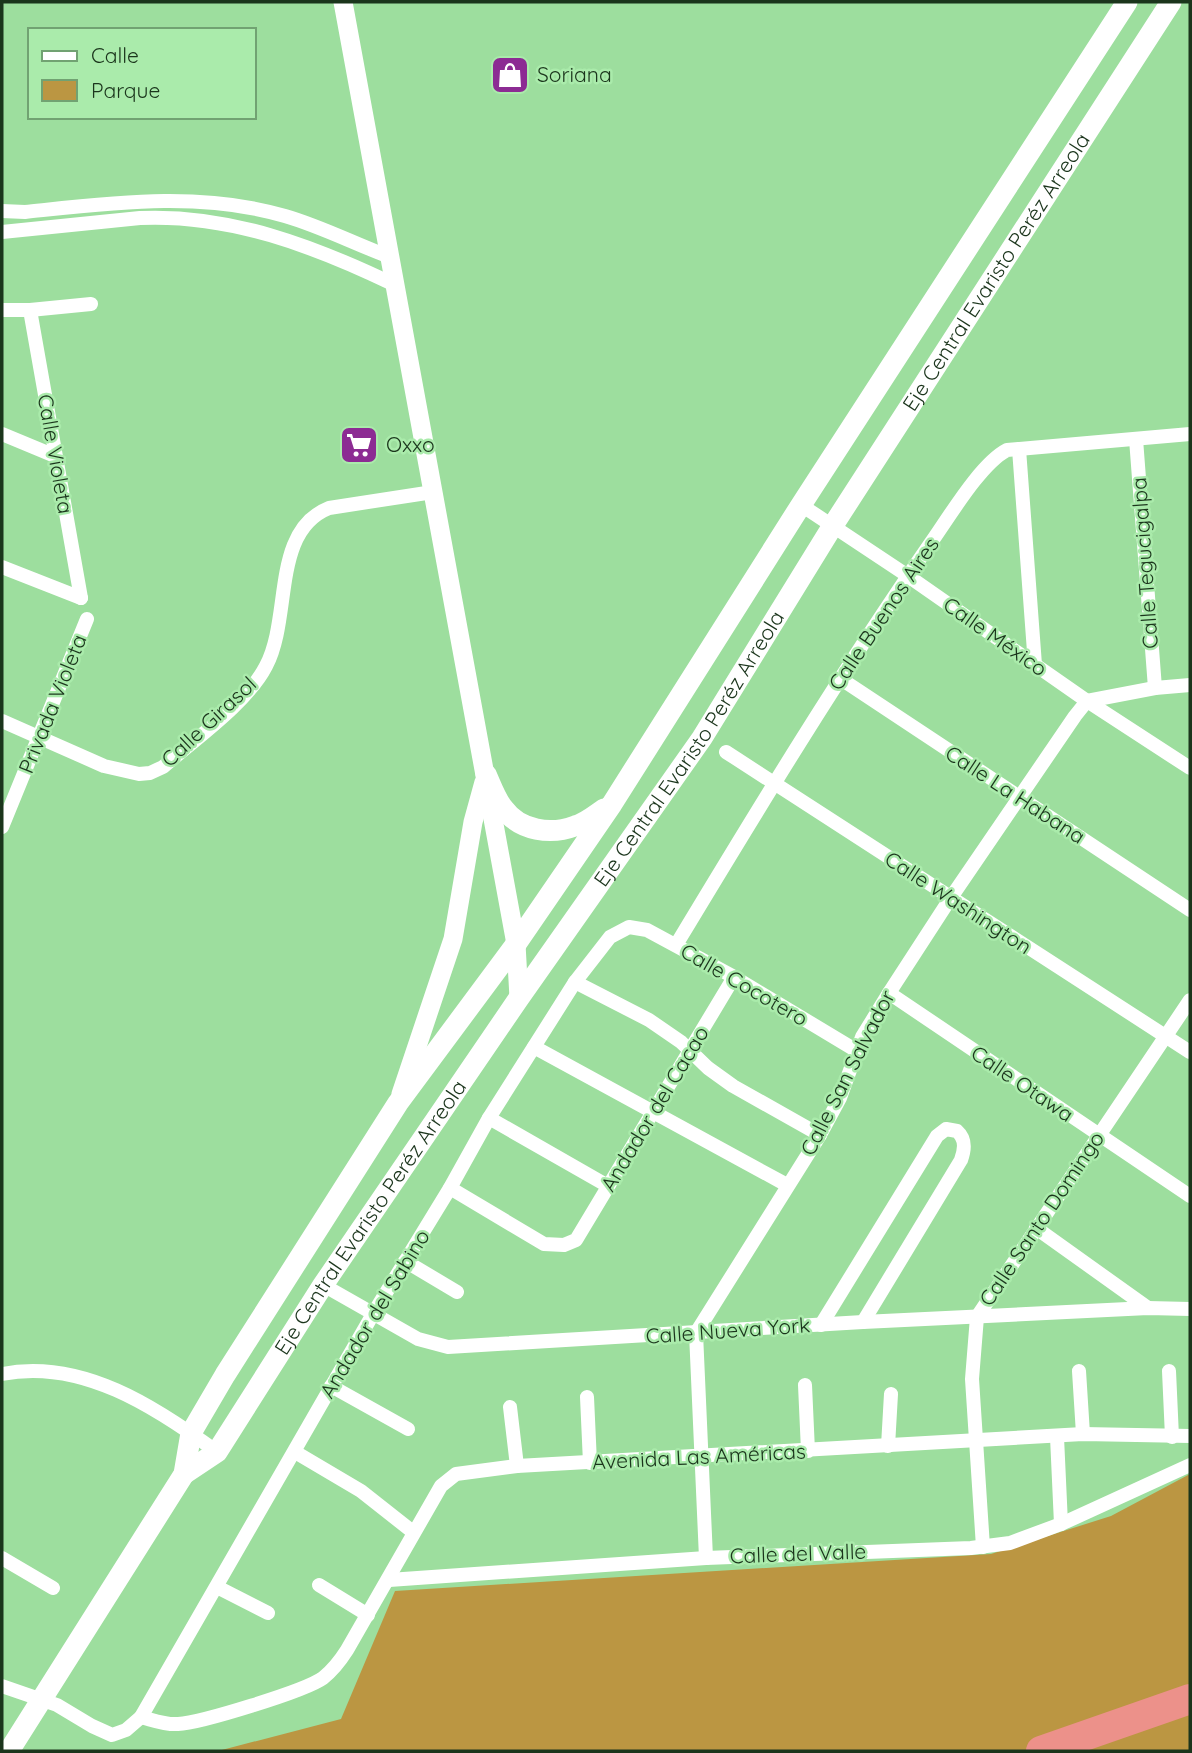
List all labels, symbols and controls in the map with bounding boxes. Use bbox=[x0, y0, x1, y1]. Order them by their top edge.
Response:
legend bbox=[28, 28, 256, 119]
text: Calle bbox=[91, 42, 139, 68]
shop icon: Soriana bbox=[489, 54, 531, 96]
place label: Soriana bbox=[537, 61, 612, 87]
text: Parque bbox=[91, 77, 160, 103]
street label: Eje Central Evaristo Peréz Arreola bbox=[896, 128, 1095, 416]
street label: Calle Violeta bbox=[33, 392, 79, 516]
supermarket icon: Oxxo bbox=[338, 424, 380, 466]
place label: Oxxo bbox=[386, 431, 435, 457]
street label: Calle Tegucigalpa bbox=[1125, 477, 1163, 650]
street label: Calle Buenos Aires bbox=[822, 532, 944, 695]
street label: Calle México bbox=[939, 591, 1052, 681]
street label: Eje Central Evaristo Peréz Arreola bbox=[588, 606, 789, 891]
street label: Privada Violeta bbox=[12, 630, 92, 777]
street label: Calle Girasol bbox=[155, 671, 261, 772]
street label: Calle La Habana bbox=[941, 739, 1090, 849]
street label: Calle Washington bbox=[880, 845, 1037, 959]
street label: Calle Cocotero bbox=[676, 937, 813, 1031]
street label: Calle San Salvador bbox=[794, 986, 900, 1160]
street label: Andador del Cacao bbox=[595, 1021, 714, 1196]
street label: Calle Otawa bbox=[966, 1039, 1079, 1127]
street label: Eje Central Evaristo Peréz Arreola bbox=[268, 1075, 471, 1359]
street label: Calle Santo Domingo bbox=[973, 1126, 1109, 1311]
street label: Andador del Sabino bbox=[314, 1224, 435, 1403]
street label: Calle Nueva York bbox=[645, 1311, 811, 1349]
street label: Avenida Las Américas bbox=[592, 1437, 806, 1475]
street label: Calle del Valle bbox=[729, 1538, 867, 1568]

